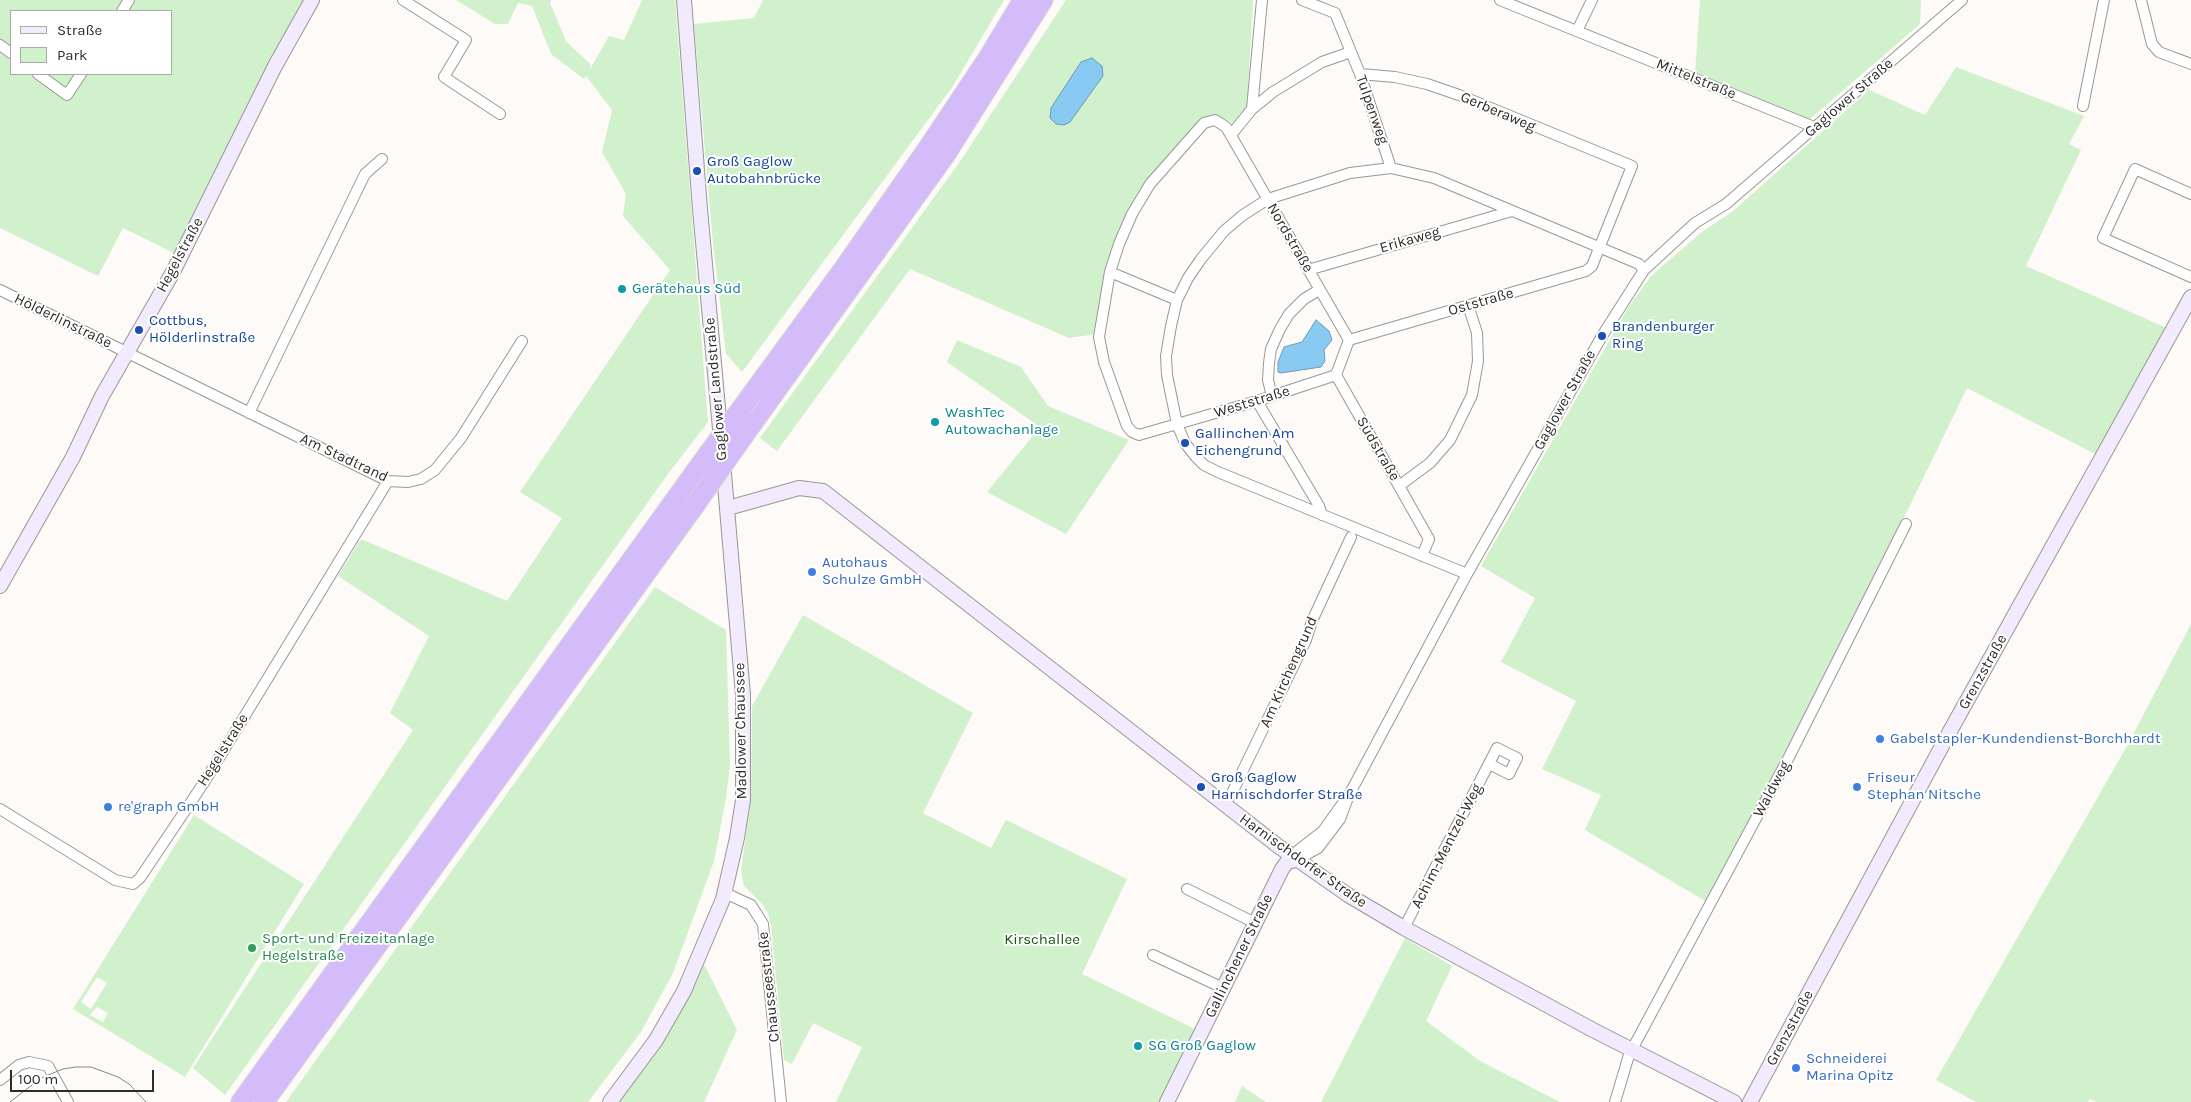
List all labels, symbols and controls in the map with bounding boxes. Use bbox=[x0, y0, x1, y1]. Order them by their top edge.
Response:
legend bbox=[10, 10, 172, 75]
text: Straße bbox=[57, 21, 102, 39]
text: Park bbox=[57, 46, 87, 64]
street label: Mittelstraße bbox=[1653, 55, 1739, 103]
street label: Gaglower Straße bbox=[1801, 55, 1897, 141]
street label: Tulpenweg bbox=[1352, 73, 1392, 147]
street label: Gerberaweg bbox=[1458, 88, 1538, 136]
place label: Groß Gaglow Autobahnbrücke bbox=[707, 153, 821, 188]
marker: Groß Gaglow Autobahnbrücke bbox=[691, 165, 703, 177]
street label: Nordstraße bbox=[1263, 200, 1317, 276]
street label: Hegelstraße bbox=[153, 214, 207, 296]
street label: Erikaweg bbox=[1378, 223, 1442, 257]
place label: Gerätehaus Süd bbox=[632, 280, 741, 298]
marker: Gerätehaus Süd bbox=[616, 283, 628, 295]
street label: Oststraße bbox=[1446, 284, 1516, 320]
street label: Hölderlinstraße bbox=[11, 290, 115, 352]
place label: Cottbus, Hölderlinstraße bbox=[149, 312, 255, 347]
street label: Gaglower Landstraße bbox=[701, 317, 731, 461]
place label: Brandenburger Ring bbox=[1612, 318, 1714, 353]
marker: Cottbus, Hölderlinstraße bbox=[133, 324, 145, 336]
marker: Brandenburger Ring bbox=[1596, 330, 1608, 342]
street label: Gaglower Straße bbox=[1530, 347, 1600, 453]
street label: Weststraße bbox=[1212, 382, 1292, 422]
place label: WashTec Autowachanlage bbox=[945, 404, 1058, 439]
street label: Südstraße bbox=[1352, 414, 1404, 484]
marker: WashTec Autowachanlage bbox=[929, 416, 941, 428]
place label: Gallinchen Am Eichengrund bbox=[1195, 425, 1295, 460]
street label: Am Stadtrand bbox=[297, 430, 391, 486]
marker: Gallinchen Am Eichengrund bbox=[1179, 437, 1191, 449]
place label: Autohaus Schulze GmbH bbox=[822, 554, 922, 589]
marker: Autohaus Schulze GmbH bbox=[806, 566, 818, 578]
street label: Am Kirchengrund bbox=[1256, 614, 1322, 730]
street label: Grenzstraße bbox=[1955, 631, 2011, 713]
street label: Madlower Chaussee bbox=[731, 663, 751, 799]
street label: Hegelstraße bbox=[194, 710, 252, 790]
place label: Gabelstapler-Kundendienst-Borchhardt bbox=[1890, 730, 2161, 748]
marker: Gabelstapler-Kundendienst-Borchhardt bbox=[1874, 733, 1886, 745]
street label: Waldweg bbox=[1750, 758, 1794, 820]
place label: Groß Gaglow Harnischdorfer Straße bbox=[1211, 769, 1363, 804]
place label: Friseur Stephan Nitsche bbox=[1867, 769, 1981, 804]
marker: Groß Gaglow Harnischdorfer Straße bbox=[1195, 781, 1207, 793]
street label: Achim-Mentzel-Weg bbox=[1408, 781, 1486, 911]
marker: Friseur Stephan Nitsche bbox=[1851, 781, 1863, 793]
place label: re'graph GmbH bbox=[118, 798, 219, 816]
marker: re'graph GmbH bbox=[102, 801, 114, 813]
street label: Harnischdorfer Straße bbox=[1236, 810, 1370, 912]
street label: Gallinchener Straße bbox=[1201, 891, 1277, 1021]
place label: Sport- und Freizeitanlage Hegelstraße bbox=[262, 930, 435, 965]
street label: Chausseestraße bbox=[754, 931, 784, 1043]
park label: Kirschallee bbox=[1004, 931, 1080, 949]
marker: Sport- und Freizeitanlage Hegelstraße bbox=[246, 942, 258, 954]
street label: Grenzstraße bbox=[1763, 987, 1817, 1069]
place label: SG Groß Gaglow bbox=[1148, 1037, 1256, 1055]
marker: SG Groß Gaglow bbox=[1132, 1040, 1144, 1052]
place label: Schneiderei Marina Opitz bbox=[1806, 1050, 1893, 1085]
scale bar bbox=[12, 1060, 156, 1092]
marker: Schneiderei Marina Opitz bbox=[1790, 1062, 1802, 1074]
text: 100 m bbox=[18, 1070, 58, 1088]

